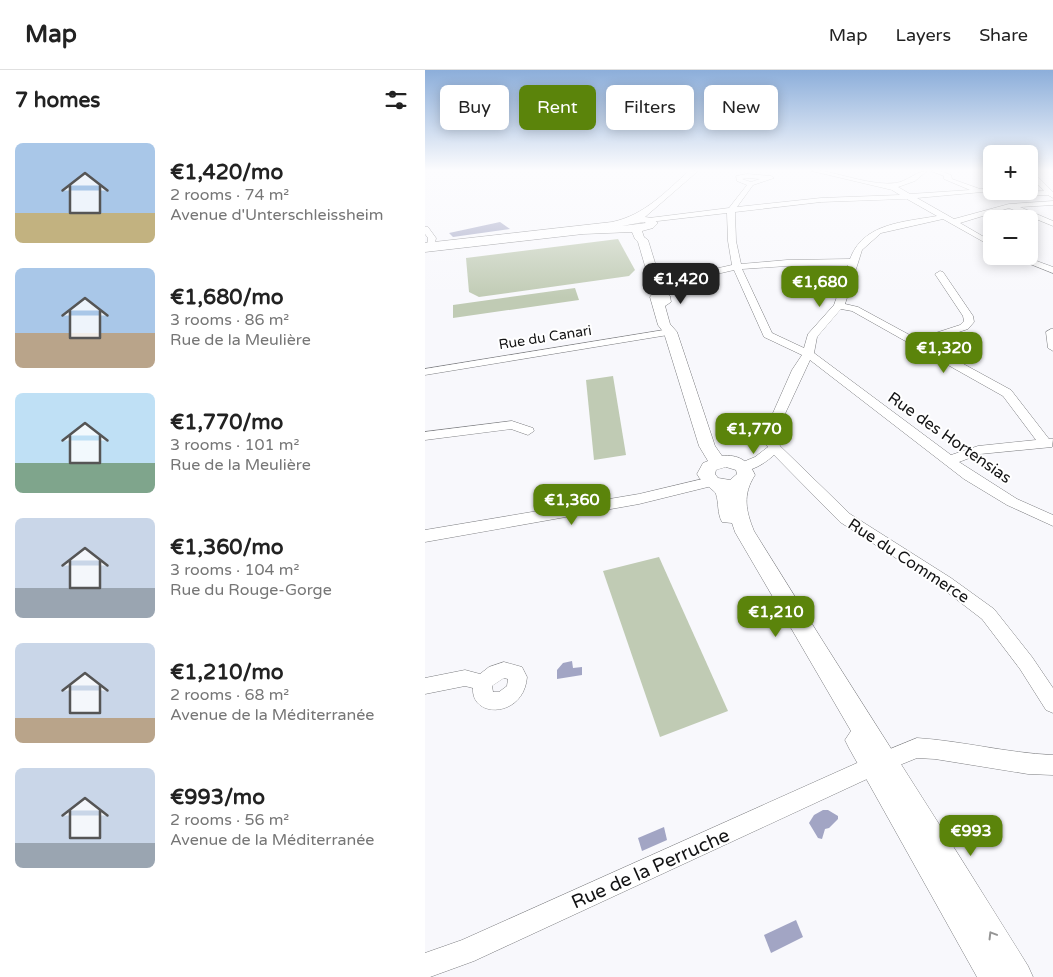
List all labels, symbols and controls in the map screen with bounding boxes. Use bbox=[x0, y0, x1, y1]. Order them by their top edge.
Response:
text: Map bbox=[25, 20, 77, 49]
text: Map bbox=[829, 24, 868, 46]
text: Layers bbox=[896, 24, 951, 46]
text: Share bbox=[979, 24, 1028, 46]
chip: Buy bbox=[440, 85, 509, 130]
chip: Rent bbox=[519, 85, 596, 130]
chip: Filters bbox=[606, 85, 694, 130]
chip: New bbox=[704, 85, 778, 130]
icon: filters bbox=[382, 86, 410, 114]
text: 7 homes bbox=[15, 88, 100, 113]
map controls bbox=[983, 145, 1038, 265]
button: + bbox=[983, 145, 1038, 200]
text: €1,420/mo bbox=[170, 160, 283, 185]
icon: home bbox=[55, 163, 115, 223]
text: 2 rooms · 74 m² bbox=[170, 185, 289, 205]
text: Avenue d'Unterschleissheim bbox=[170, 205, 383, 225]
button: − bbox=[983, 210, 1038, 265]
pin: €1,420 bbox=[640, 262, 722, 305]
pin: €1,680 bbox=[779, 266, 861, 308]
text: €1,420 bbox=[654, 269, 708, 289]
text: €1,680 bbox=[792, 272, 848, 292]
text: €1,680/mo bbox=[170, 285, 284, 310]
icon: home bbox=[55, 288, 115, 348]
text: 3 rooms · 86 m² bbox=[170, 310, 289, 330]
street label: Rue du Canari bbox=[497, 322, 593, 353]
text: Rue de la Meulière bbox=[170, 330, 311, 350]
pin: €1,320 bbox=[903, 332, 985, 374]
text: €1,320 bbox=[916, 338, 972, 358]
street label: Rue des Hortensias bbox=[884, 388, 1015, 488]
text: €1,770/mo bbox=[170, 410, 283, 435]
pin: €1,770 bbox=[713, 412, 795, 455]
icon: home bbox=[55, 413, 115, 473]
text: €1,770 bbox=[726, 419, 782, 439]
text: 3 rooms · 101 m² bbox=[170, 435, 299, 455]
text: Rue de la Meulière bbox=[170, 455, 311, 475]
pin: €1,360 bbox=[531, 484, 613, 526]
text: €1,360 bbox=[544, 490, 600, 510]
street label: Rue du Commerce bbox=[844, 514, 973, 608]
text: €1,360/mo bbox=[170, 535, 284, 560]
icon: home bbox=[55, 538, 115, 598]
text: 3 rooms · 104 m² bbox=[170, 560, 299, 580]
text: Rue du Rouge-Gorge bbox=[170, 580, 332, 600]
pin: €1,210 bbox=[735, 596, 817, 638]
text: €1,210 bbox=[748, 602, 804, 622]
text: €1,210/mo bbox=[170, 660, 284, 685]
icon: home bbox=[55, 663, 115, 723]
text: 2 rooms · 68 m² bbox=[170, 685, 289, 705]
text: Avenue de la Méditerranée bbox=[170, 705, 374, 725]
text: €993/mo bbox=[170, 785, 265, 810]
icon: home bbox=[55, 788, 115, 848]
text: 2 rooms · 56 m² bbox=[170, 810, 289, 830]
pin: €993 bbox=[941, 814, 1001, 857]
text: €993 bbox=[950, 821, 992, 841]
street label: Rue de la Perruche bbox=[568, 824, 733, 914]
text: Avenue de la Méditerranée bbox=[170, 830, 374, 850]
one-way arrow bbox=[989, 932, 999, 941]

